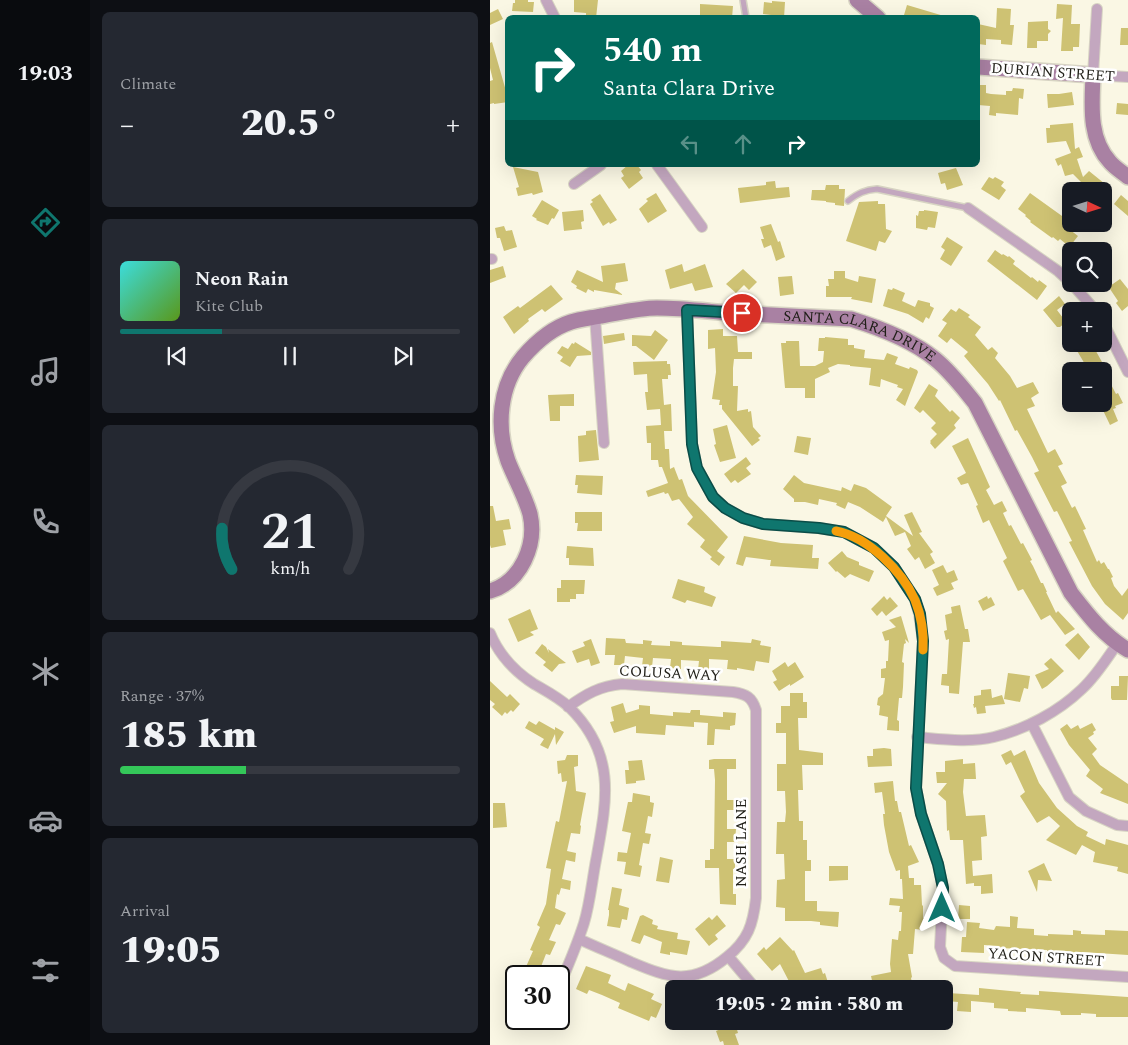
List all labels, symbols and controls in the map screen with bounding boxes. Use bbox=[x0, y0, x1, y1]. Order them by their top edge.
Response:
text: 540 m bbox=[603, 24, 702, 77]
icon: right bbox=[520, 35, 585, 100]
text: 19:03 bbox=[17, 57, 73, 90]
street label: DURIAN STREET bbox=[990, 57, 1116, 88]
text: Climate bbox=[120, 72, 176, 96]
text: Santa Clara Drive bbox=[603, 72, 775, 105]
text: 20.5° bbox=[241, 95, 339, 153]
text: − bbox=[120, 104, 134, 147]
text: + bbox=[446, 104, 460, 147]
icon: left bbox=[676, 130, 704, 158]
icon: ahead bbox=[729, 130, 757, 158]
icon: right bbox=[782, 130, 810, 158]
north arrow bbox=[1062, 182, 1112, 232]
map controls bbox=[1062, 182, 1112, 412]
icon: directions bbox=[28, 205, 63, 240]
button: search bbox=[1062, 242, 1112, 292]
text: Neon Rain bbox=[195, 265, 289, 294]
pin bbox=[721, 292, 763, 334]
text: Kite Club bbox=[195, 294, 263, 318]
icon: arrive bbox=[728, 299, 756, 327]
button: + bbox=[1062, 302, 1112, 352]
street label: SANTA CLARA DRIVE bbox=[783, 305, 941, 368]
icon: previous bbox=[163, 342, 191, 370]
icon: pause bbox=[276, 342, 304, 370]
icon: next bbox=[389, 342, 417, 370]
icon: music bbox=[28, 354, 63, 389]
button: − bbox=[1062, 362, 1112, 412]
text: 21 bbox=[261, 493, 319, 572]
icon: phone bbox=[28, 504, 63, 539]
text: km/h bbox=[270, 555, 310, 582]
icon: climate bbox=[28, 654, 63, 689]
street label: COLUSA WAY bbox=[618, 659, 722, 688]
text: Range · 37% bbox=[120, 684, 204, 708]
text: 185 km bbox=[120, 707, 257, 765]
street label: NASH LANE bbox=[730, 799, 753, 887]
icon: car bbox=[28, 803, 63, 838]
position arrow bbox=[915, 881, 967, 933]
text: Arrival bbox=[120, 899, 170, 923]
text: 19:05 bbox=[120, 922, 222, 980]
street label: YACON STREET bbox=[987, 942, 1105, 973]
icon: filters bbox=[28, 953, 63, 988]
speed limit sign: 30 bbox=[505, 965, 570, 1030]
text: 19:05 · 2 min · 580 m bbox=[715, 990, 903, 1019]

